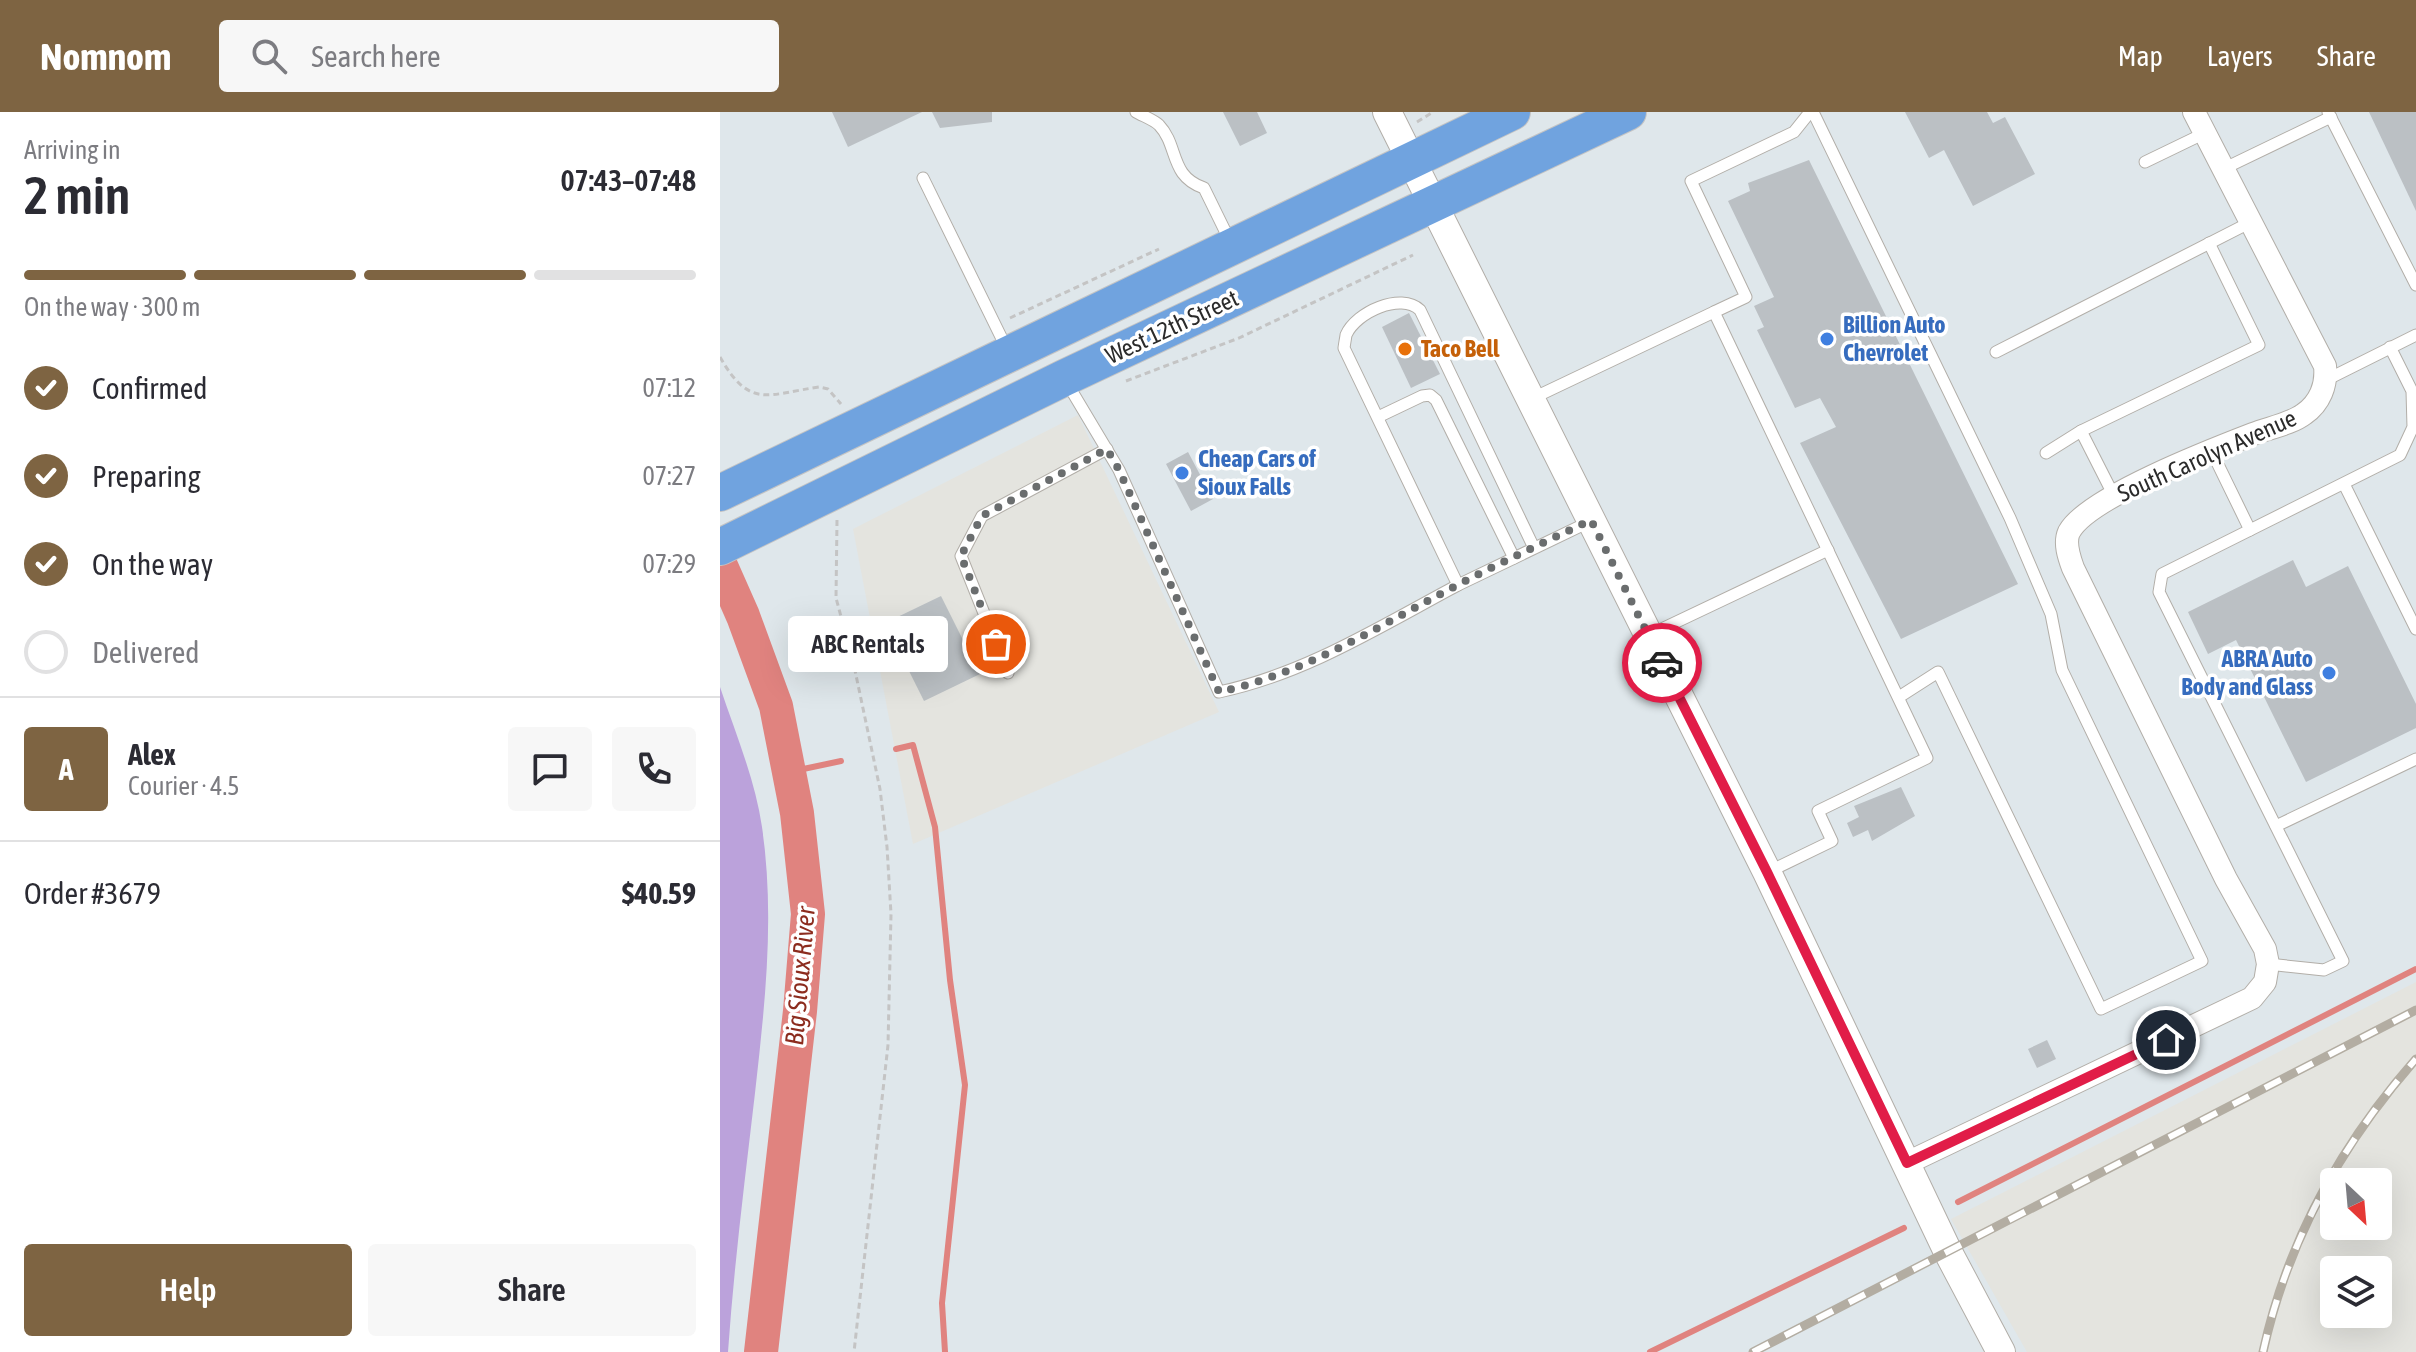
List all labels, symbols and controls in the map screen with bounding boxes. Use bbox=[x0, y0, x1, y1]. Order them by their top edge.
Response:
search box bbox=[219, 20, 779, 92]
icon: search bbox=[247, 34, 291, 78]
text: Nomnom bbox=[40, 35, 171, 78]
text: Search here bbox=[311, 39, 441, 73]
text: Map bbox=[2118, 40, 2163, 72]
text: Layers bbox=[2207, 40, 2273, 72]
text: Share bbox=[2317, 40, 2376, 72]
text: Arriving in bbox=[24, 135, 121, 165]
text: 07:43–07:48 bbox=[561, 163, 696, 197]
text: 2 min bbox=[24, 165, 130, 225]
street label: West 12th Street bbox=[1101, 284, 1243, 369]
text: On the way · 300 m bbox=[24, 292, 201, 322]
place label: Billion Auto Chevrolet bbox=[1843, 311, 1946, 366]
marker: Billion Auto Chevrolet bbox=[1818, 330, 1836, 348]
place label: Taco Bell bbox=[1421, 335, 1500, 362]
marker: Taco Bell bbox=[1396, 340, 1414, 358]
icon: check bbox=[24, 366, 68, 410]
text: Confirmed bbox=[92, 371, 207, 405]
text: 07:12 bbox=[642, 373, 696, 403]
street label: South Carolyn Avenue bbox=[2113, 404, 2300, 507]
place label: Cheap Cars of Sioux Falls bbox=[1198, 445, 1316, 500]
icon: check bbox=[24, 454, 68, 498]
text: Preparing bbox=[92, 459, 201, 493]
text: 07:27 bbox=[642, 461, 696, 491]
marker: Cheap Cars of Sioux Falls bbox=[1173, 464, 1191, 482]
icon: check bbox=[24, 542, 68, 586]
text: On the way bbox=[92, 547, 213, 581]
text: 07:29 bbox=[642, 549, 696, 579]
pin bbox=[962, 610, 1030, 678]
callout: ABC Rentals bbox=[788, 616, 948, 672]
icon: bag bbox=[974, 622, 1018, 666]
courier bbox=[1622, 623, 1702, 703]
text: ABC Rentals bbox=[811, 629, 925, 659]
text: Delivered bbox=[92, 635, 200, 669]
icon: car bbox=[1640, 641, 1684, 685]
place label: ABRA Auto Body and Glass bbox=[2181, 645, 2314, 700]
marker: ABRA Auto Body and Glass bbox=[2320, 664, 2338, 682]
button: chat bbox=[508, 727, 592, 811]
button: phone bbox=[612, 727, 696, 811]
text: Alex bbox=[128, 737, 176, 771]
text: A bbox=[59, 752, 73, 786]
text: Courier · 4.5 bbox=[128, 771, 239, 801]
text: Order #3679 bbox=[24, 876, 161, 910]
text: $40.59 bbox=[622, 876, 696, 910]
water label: Big Sioux River bbox=[779, 904, 821, 1046]
pin bbox=[2132, 1006, 2200, 1074]
icon: home bbox=[2144, 1018, 2188, 1062]
north arrow bbox=[2320, 1168, 2392, 1240]
map controls bbox=[2320, 1168, 2392, 1328]
button: Help bbox=[24, 1244, 352, 1336]
button: Share bbox=[368, 1244, 696, 1336]
button: layers bbox=[2320, 1256, 2392, 1328]

